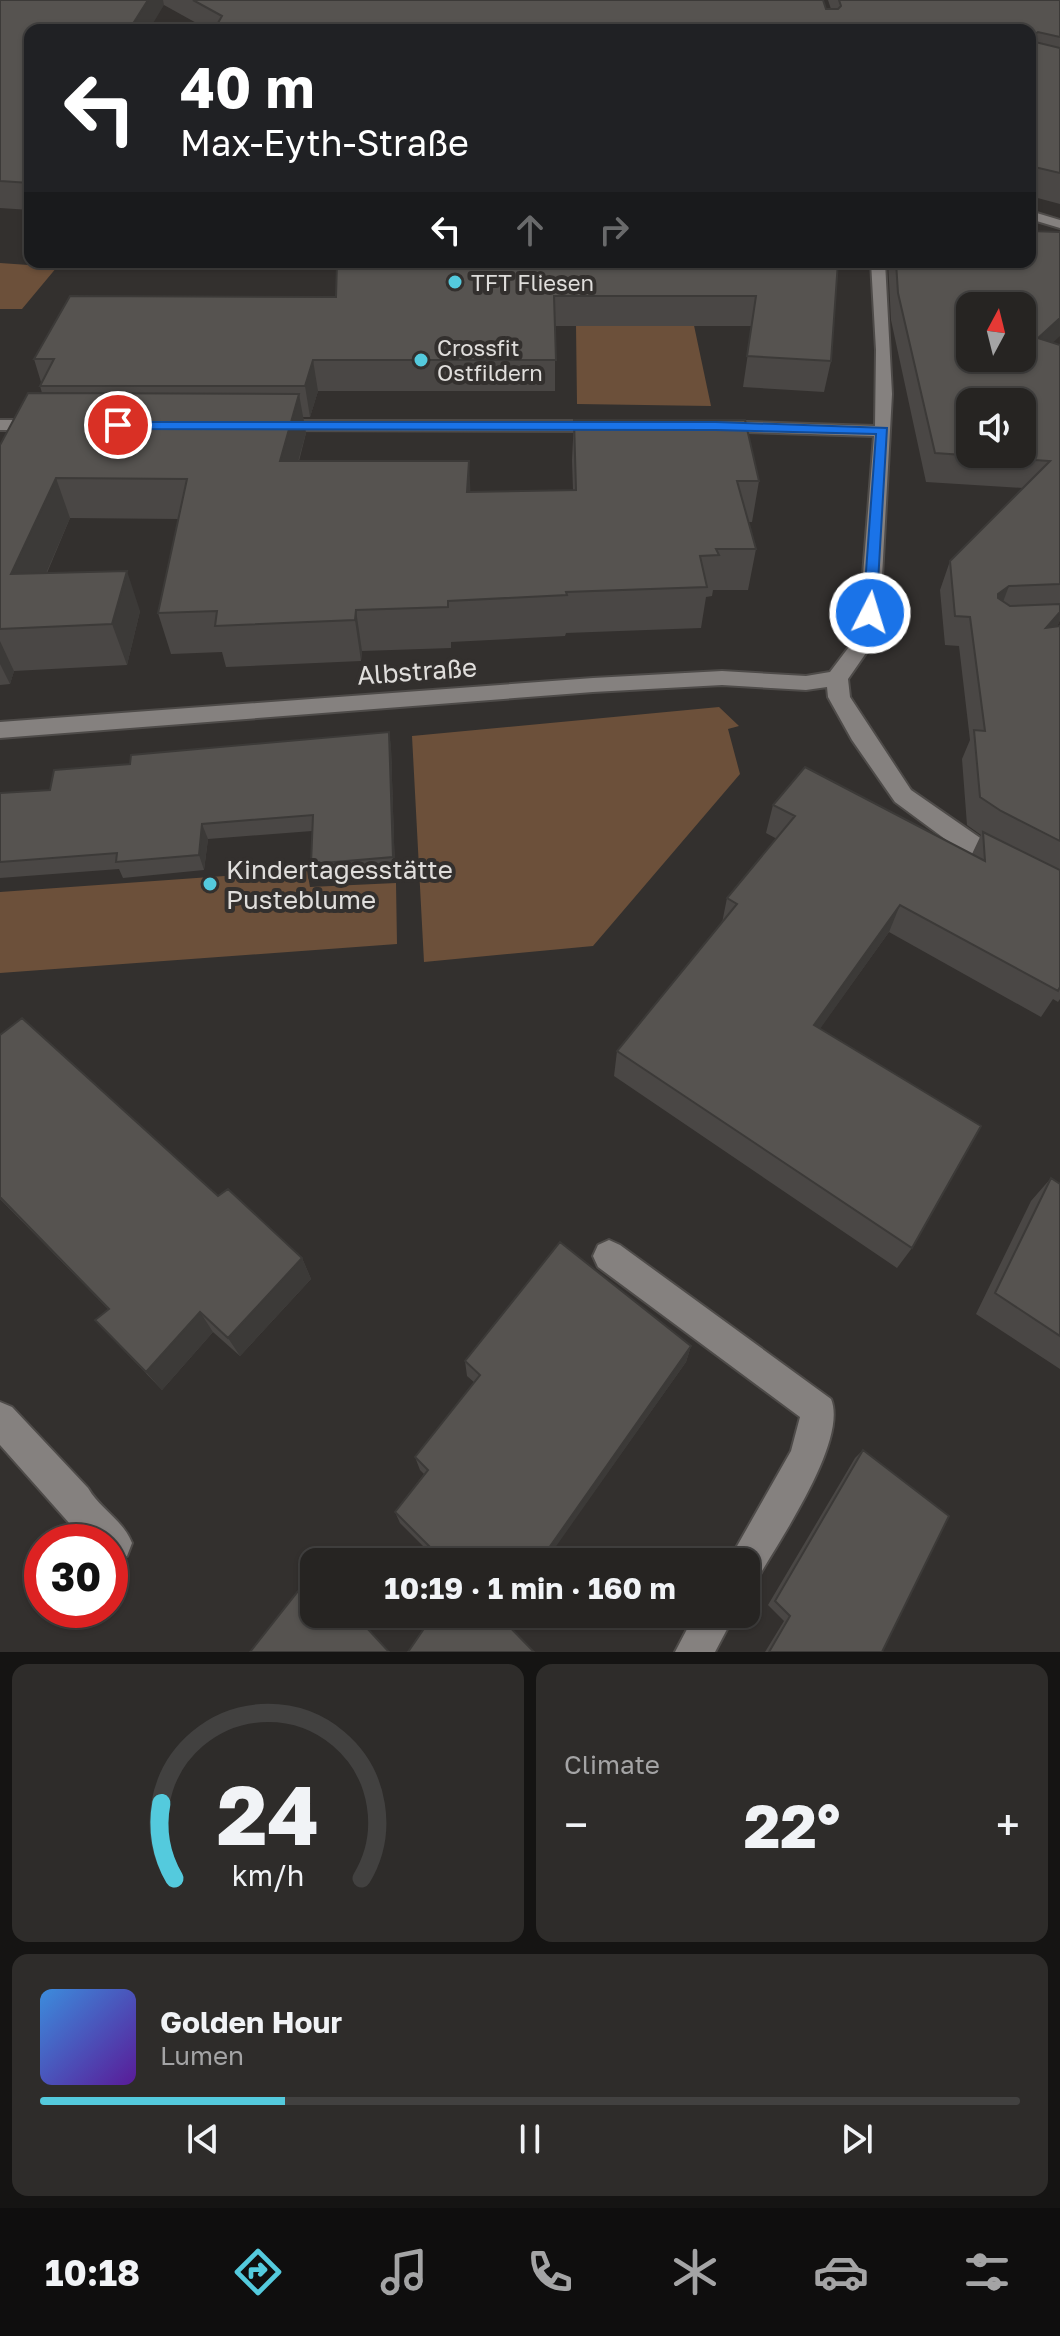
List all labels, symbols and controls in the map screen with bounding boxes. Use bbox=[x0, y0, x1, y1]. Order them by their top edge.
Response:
text: 40 m bbox=[180, 53, 314, 120]
icon: left bbox=[48, 56, 152, 160]
text: Max-Eyth-Straße bbox=[180, 121, 469, 164]
icon: left bbox=[424, 208, 468, 252]
icon: ahead bbox=[508, 208, 552, 252]
icon: right bbox=[592, 208, 636, 252]
place label: TFT Fliesen bbox=[471, 269, 594, 296]
marker: TFT Fliesen bbox=[446, 273, 464, 291]
north arrow bbox=[956, 292, 1036, 372]
map controls bbox=[956, 292, 1036, 468]
place label: Crossfit Ostfildern bbox=[437, 334, 543, 386]
marker: Crossfit Ostfildern bbox=[412, 351, 430, 369]
button: sound bbox=[956, 388, 1036, 468]
pin bbox=[84, 391, 152, 459]
icon: arrive bbox=[96, 403, 140, 447]
position arrow bbox=[828, 571, 912, 655]
street label: Albstraße bbox=[356, 651, 478, 691]
place label: Kindertagesstätte Pusteblume bbox=[226, 854, 453, 915]
marker: Kindertagesstätte Pusteblume bbox=[201, 875, 219, 893]
speed limit sign: 30 bbox=[24, 1524, 128, 1628]
text: 10:19 · 1 min · 160 m bbox=[384, 1570, 676, 1606]
text: Climate bbox=[564, 1749, 660, 1780]
text: 24 bbox=[217, 1763, 319, 1863]
text: 22° bbox=[744, 1789, 840, 1861]
text: − bbox=[564, 1798, 588, 1851]
text: + bbox=[996, 1798, 1020, 1851]
text: km/h bbox=[232, 1858, 304, 1892]
text: Golden Hour bbox=[160, 2004, 342, 2040]
text: Lumen bbox=[160, 2040, 244, 2071]
icon: previous bbox=[181, 2117, 225, 2161]
icon: pause bbox=[508, 2117, 552, 2161]
icon: next bbox=[835, 2117, 879, 2161]
icon: directions bbox=[230, 2244, 286, 2300]
icon: music bbox=[376, 2244, 432, 2300]
icon: phone bbox=[522, 2244, 578, 2300]
icon: climate bbox=[667, 2244, 723, 2300]
icon: car bbox=[813, 2244, 869, 2300]
icon: filters bbox=[959, 2244, 1015, 2300]
text: 10:18 bbox=[45, 2251, 140, 2294]

